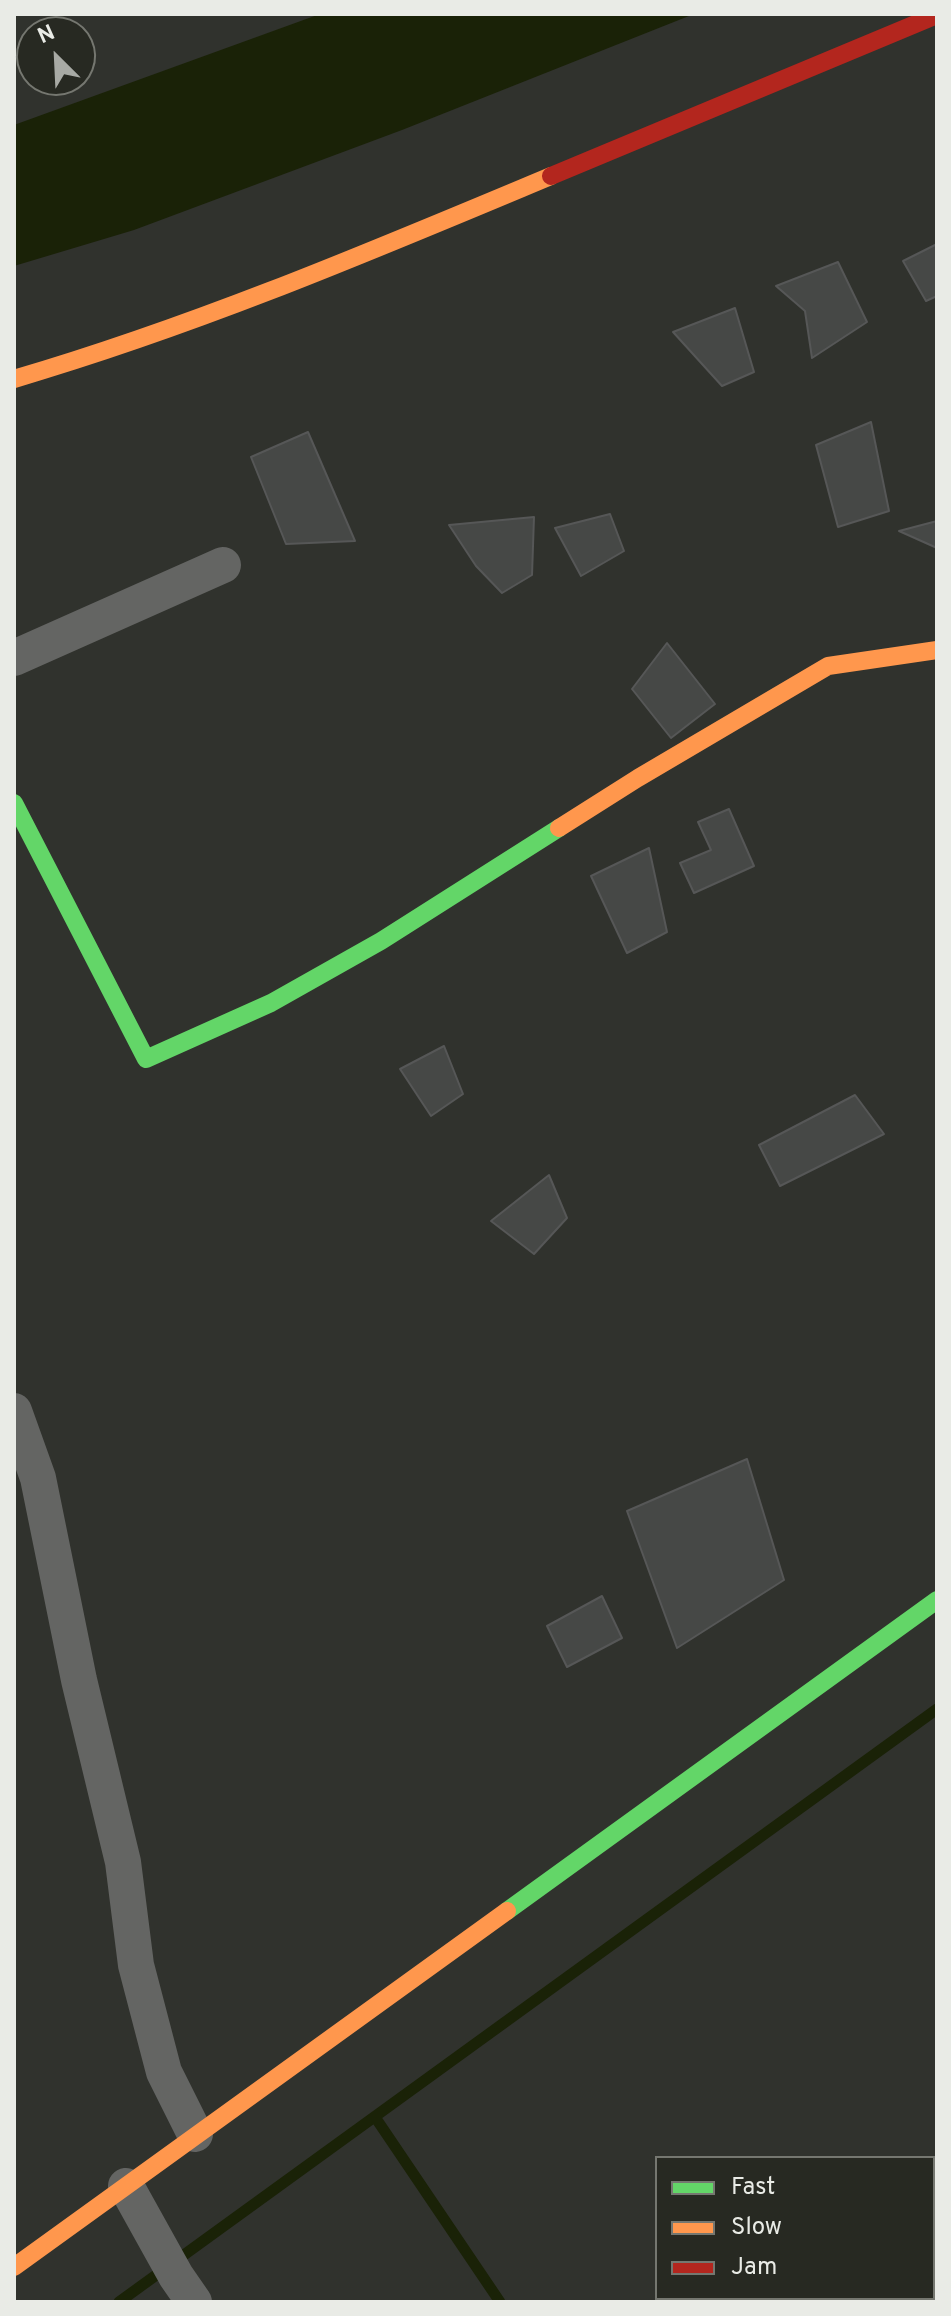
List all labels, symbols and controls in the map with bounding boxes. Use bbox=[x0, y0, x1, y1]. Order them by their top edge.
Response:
north arrow bbox=[16, 16, 96, 96]
text: N bbox=[34, 20, 60, 51]
legend bbox=[655, 2156, 935, 2300]
text: Fast bbox=[731, 2173, 775, 2203]
text: Slow bbox=[731, 2213, 782, 2243]
text: Jam bbox=[731, 2253, 777, 2283]

